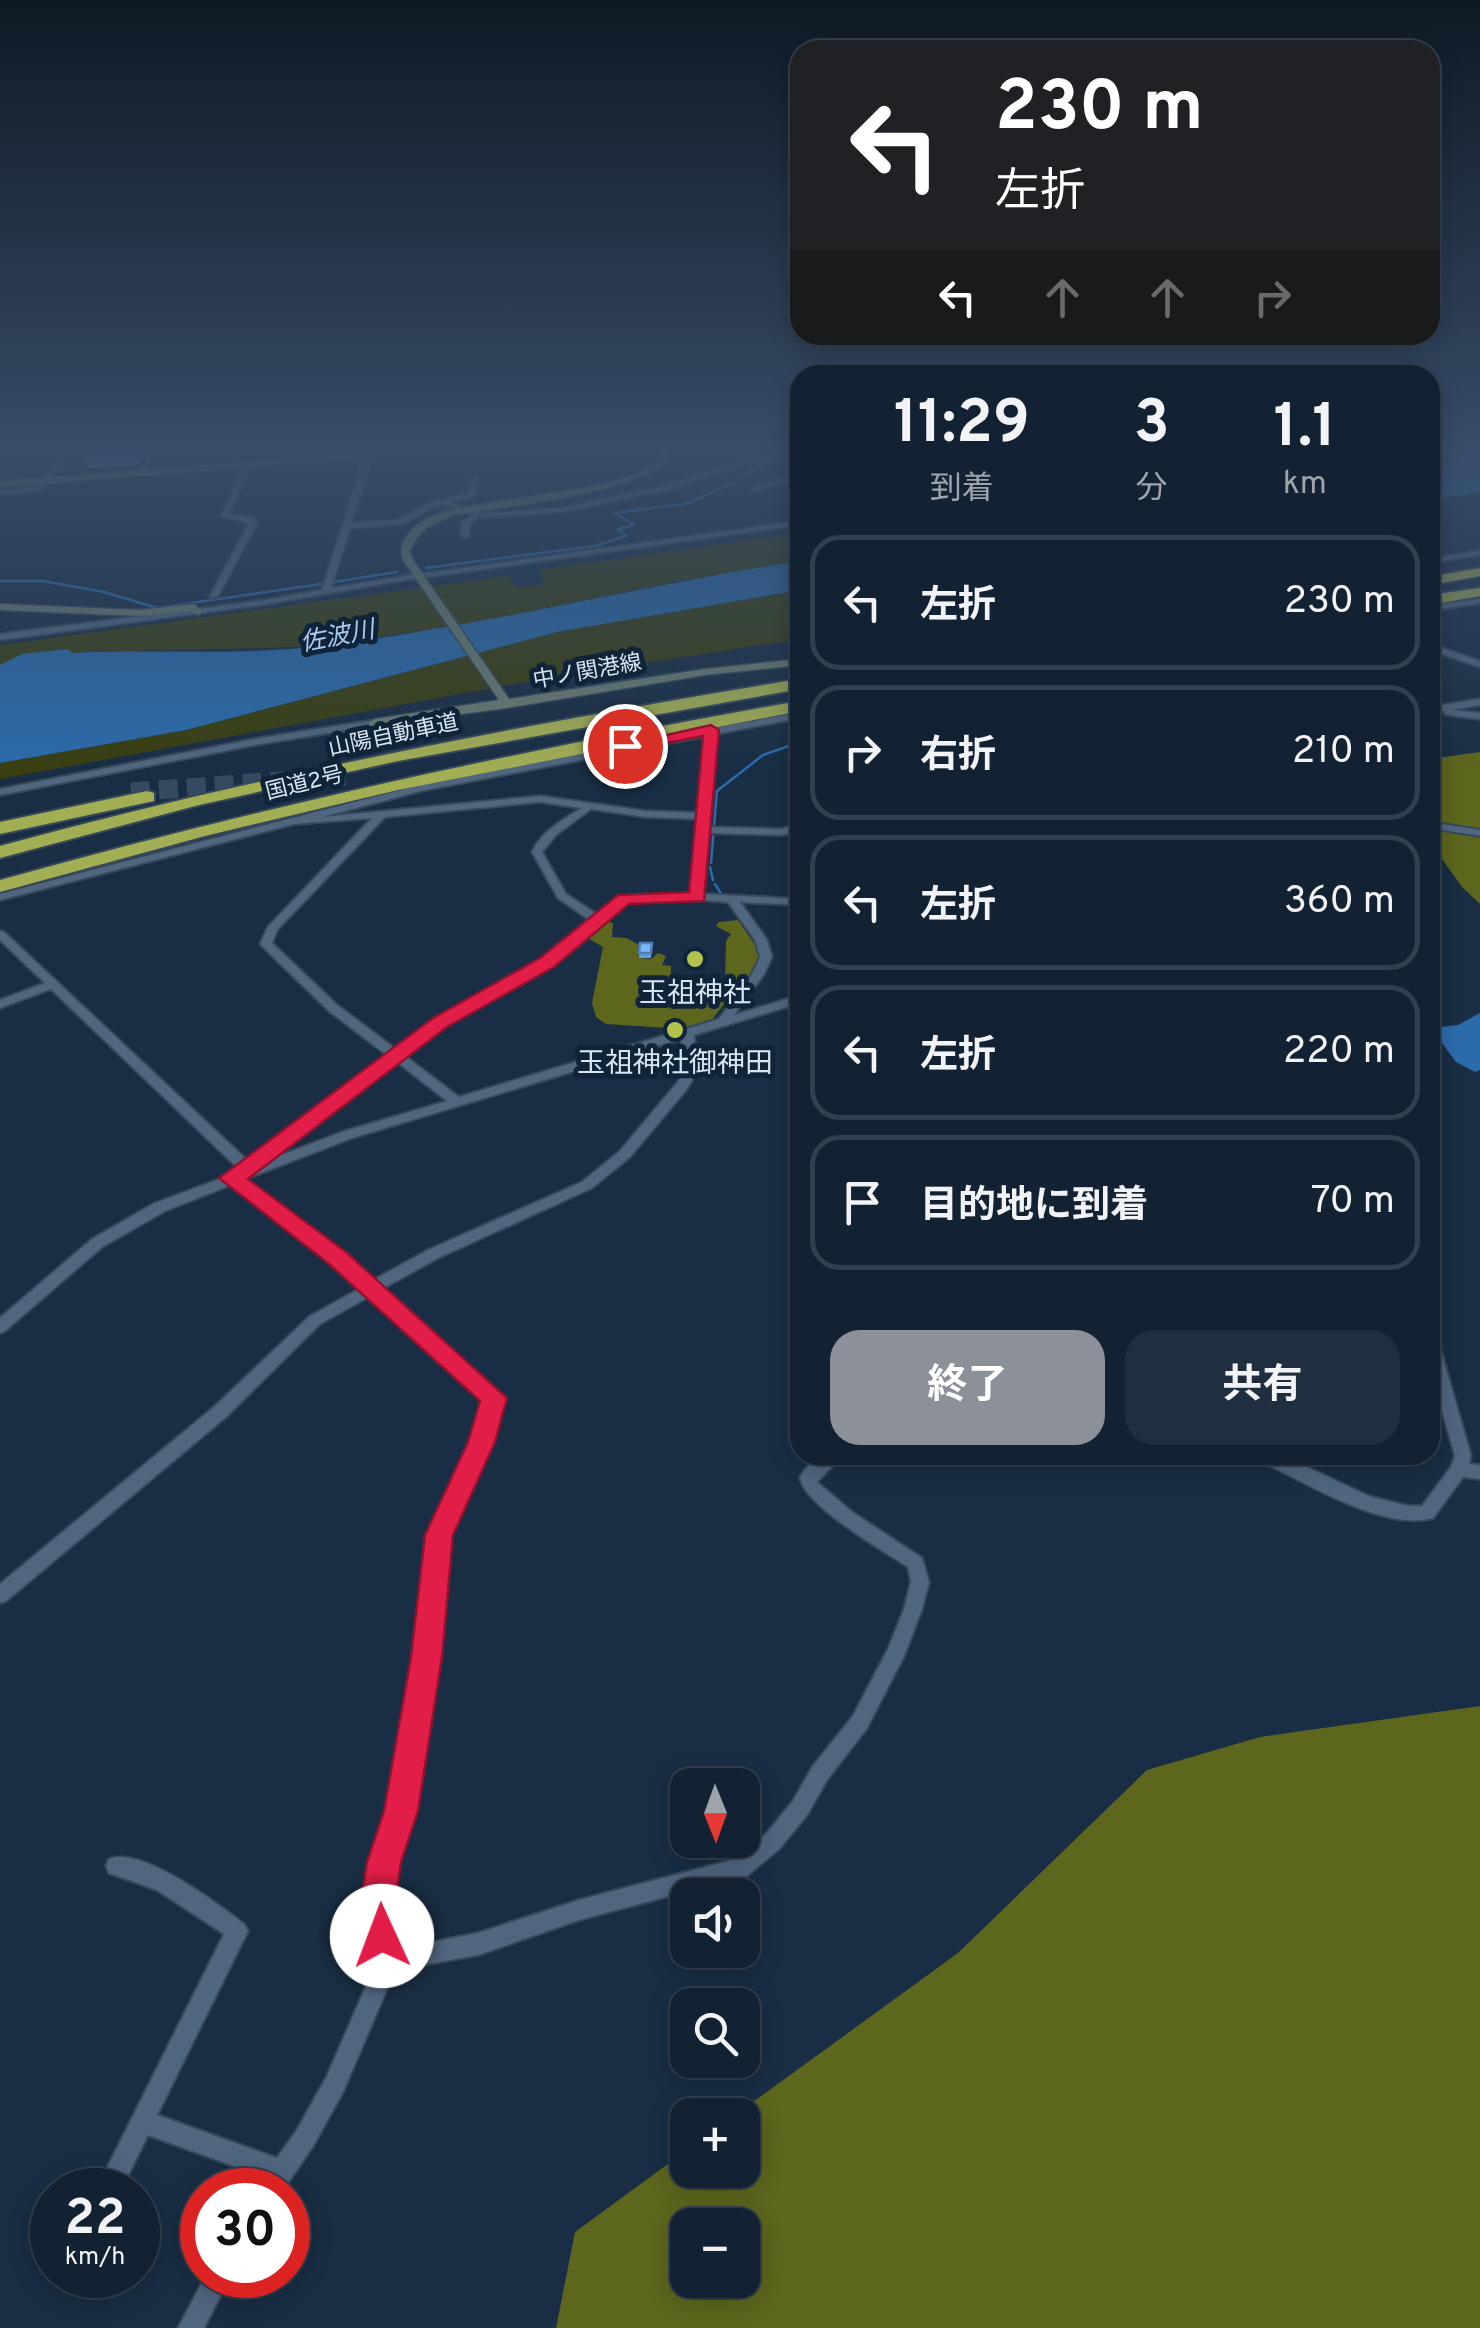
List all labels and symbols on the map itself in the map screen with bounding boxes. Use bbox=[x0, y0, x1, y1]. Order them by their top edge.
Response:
water label: 佐波川 bbox=[298, 615, 380, 661]
street label: 中ノ関港線 bbox=[531, 650, 644, 695]
pin bbox=[583, 704, 668, 789]
street label: 山陽自動車道 bbox=[326, 710, 461, 763]
street label: 国道2号 bbox=[263, 762, 346, 807]
marker: 玉祖神社 bbox=[684, 948, 706, 970]
place label: 玉祖神社 bbox=[639, 977, 751, 1013]
marker: 玉祖神社御神田 bbox=[664, 1019, 686, 1041]
place label: 玉祖神社御神田 bbox=[577, 1047, 773, 1083]
north arrow bbox=[670, 1768, 760, 1858]
position arrow bbox=[330, 1884, 434, 1988]
speed limit sign: 30 bbox=[180, 2168, 310, 2298]

